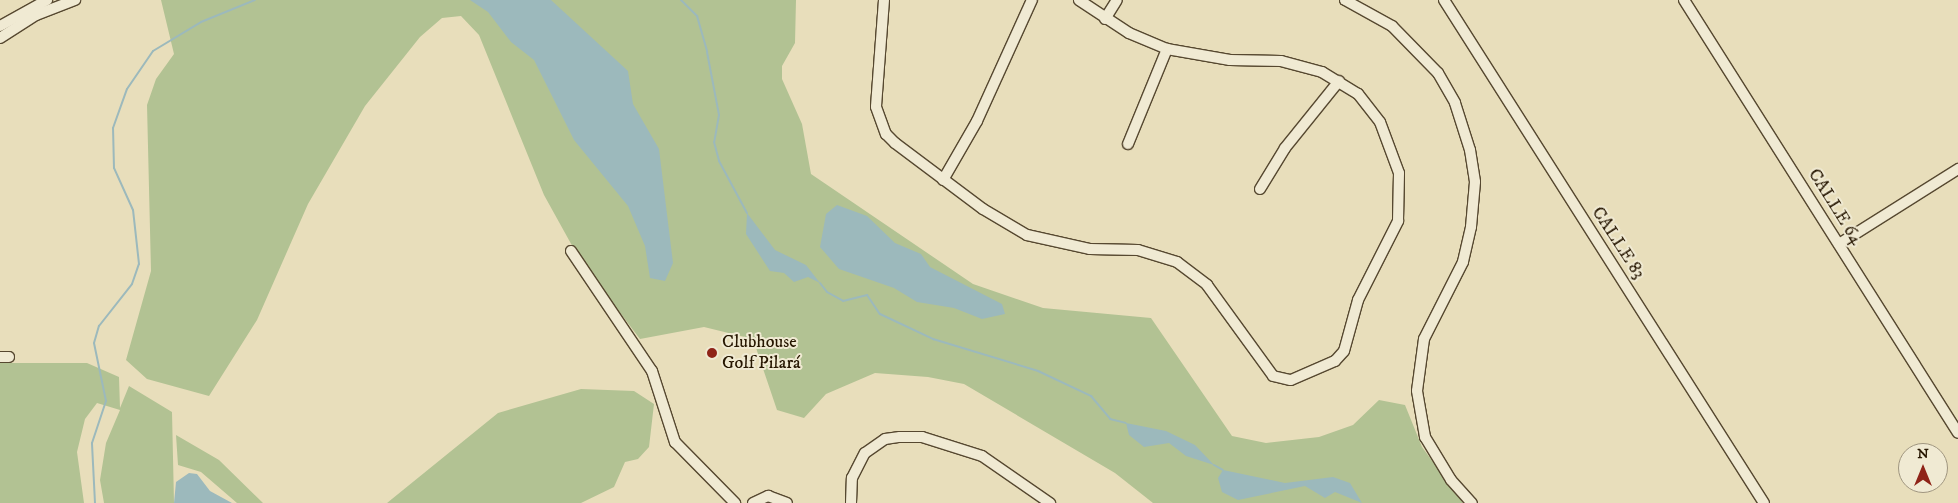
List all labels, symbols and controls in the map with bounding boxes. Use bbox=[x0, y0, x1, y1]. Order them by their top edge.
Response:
street label: CALLE 64 bbox=[1803, 165, 1867, 249]
street label: CALLE 83 bbox=[1587, 203, 1649, 283]
place label: Clubhouse Golf Pilará bbox=[722, 332, 801, 374]
marker: Clubhouse Golf Pilará bbox=[706, 347, 718, 359]
north arrow bbox=[1898, 443, 1948, 493]
text: N bbox=[1917, 445, 1929, 463]

